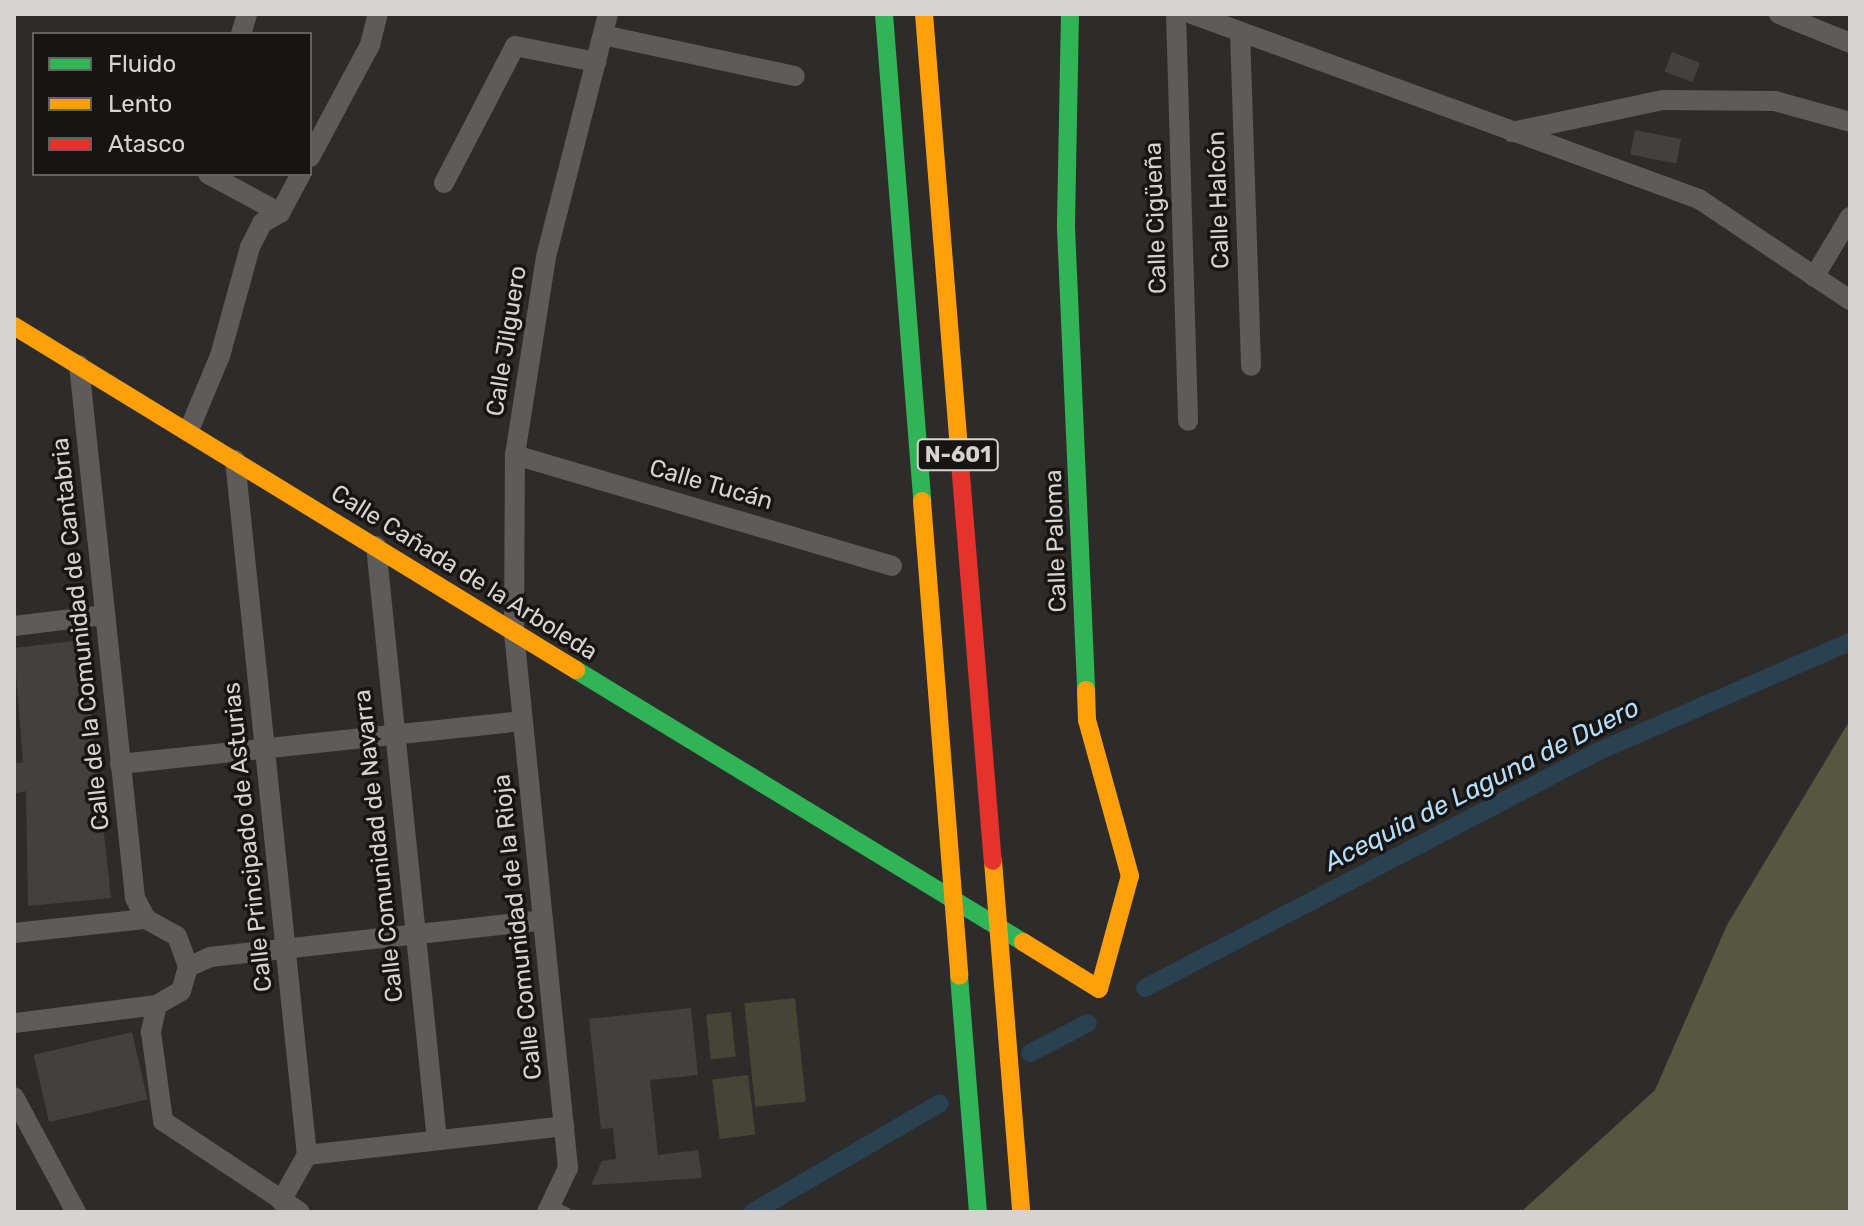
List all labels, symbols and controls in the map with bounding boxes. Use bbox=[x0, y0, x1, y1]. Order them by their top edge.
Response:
legend bbox=[32, 32, 312, 176]
text: Fluido bbox=[108, 50, 176, 78]
text: Lento bbox=[108, 90, 172, 118]
text: Atasco bbox=[108, 130, 185, 158]
street label: Calle Halcón bbox=[1202, 131, 1236, 269]
street label: Calle Cigüeña bbox=[1139, 142, 1173, 294]
street label: Calle Jilguero bbox=[481, 264, 533, 418]
street label: Calle de la Comunidad de Cantabria bbox=[46, 436, 116, 832]
road number: N-601 bbox=[916, 437, 1000, 473]
street label: Calle Tucán bbox=[646, 454, 776, 516]
street label: Calle Paloma bbox=[1039, 469, 1073, 613]
street label: Calle Cañada de la Arboleda bbox=[325, 479, 603, 667]
street label: Calle Principado de Asturias bbox=[217, 680, 279, 994]
street label: Calle Comunidad de Navarra bbox=[348, 688, 410, 1004]
water label: Acequia de Laguna de Duero bbox=[1319, 692, 1645, 878]
street label: Calle Comunidad de la Rioja bbox=[488, 773, 548, 1081]

